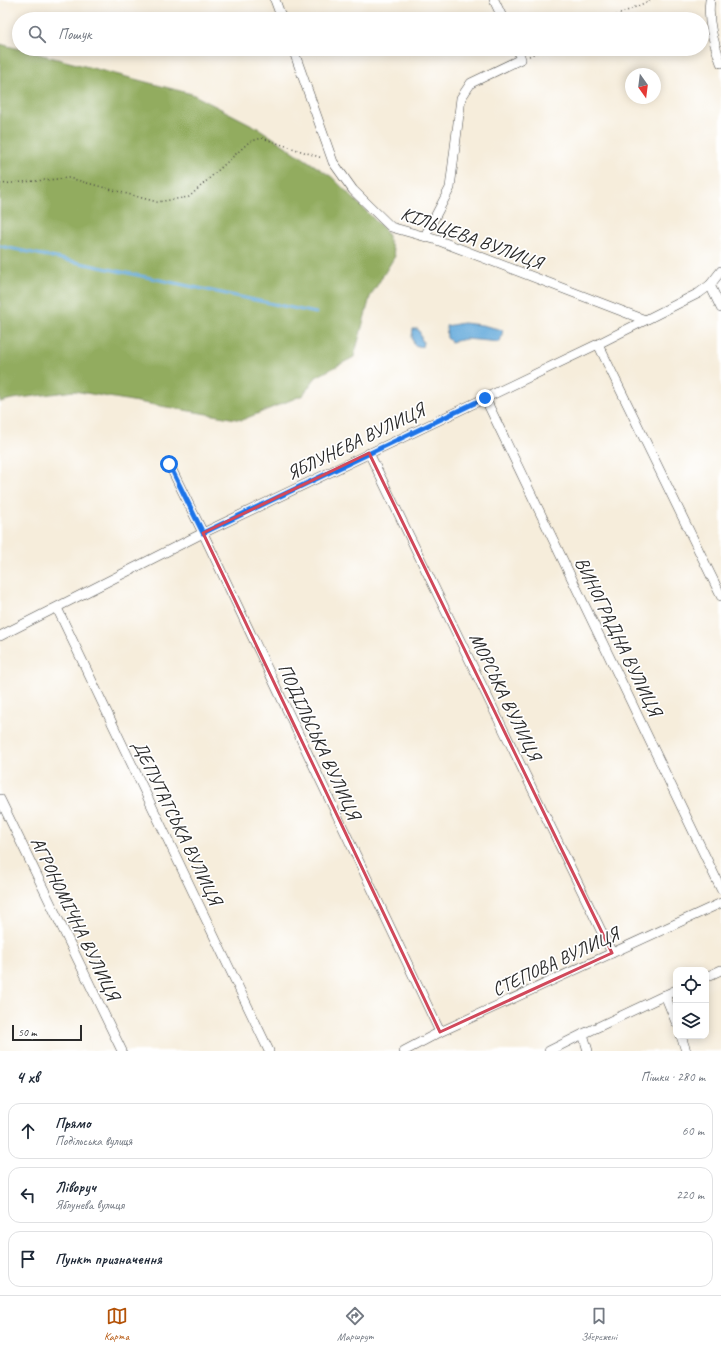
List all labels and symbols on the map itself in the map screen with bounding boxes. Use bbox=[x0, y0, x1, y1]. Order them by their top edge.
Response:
north arrow bbox=[625, 68, 661, 104]
street label: КІЛЬЦЕВА ВУЛИЦЯ bbox=[398, 201, 549, 276]
route end bbox=[476, 389, 494, 407]
street label: ЯБЛУНЕВА ВУЛИЦЯ bbox=[283, 397, 431, 486]
route start bbox=[160, 455, 178, 473]
street label: ВИНОГРАДНА ВУЛИЦЯ bbox=[569, 553, 668, 722]
street label: МОРСЬКА ВУЛИЦЯ bbox=[464, 629, 548, 767]
street label: ПОДІЛЬСЬКА ВУЛИЦЯ bbox=[272, 660, 367, 825]
street label: ДЕПУТАТСЬКА ВУЛИЦЯ bbox=[127, 736, 229, 911]
street label: АГРОНОМІЧНА ВУЛИЦЯ bbox=[25, 833, 126, 1006]
street label: СТЕПОВА ВУЛИЦЯ bbox=[488, 921, 625, 1002]
scale bar bbox=[12, 1023, 82, 1042]

